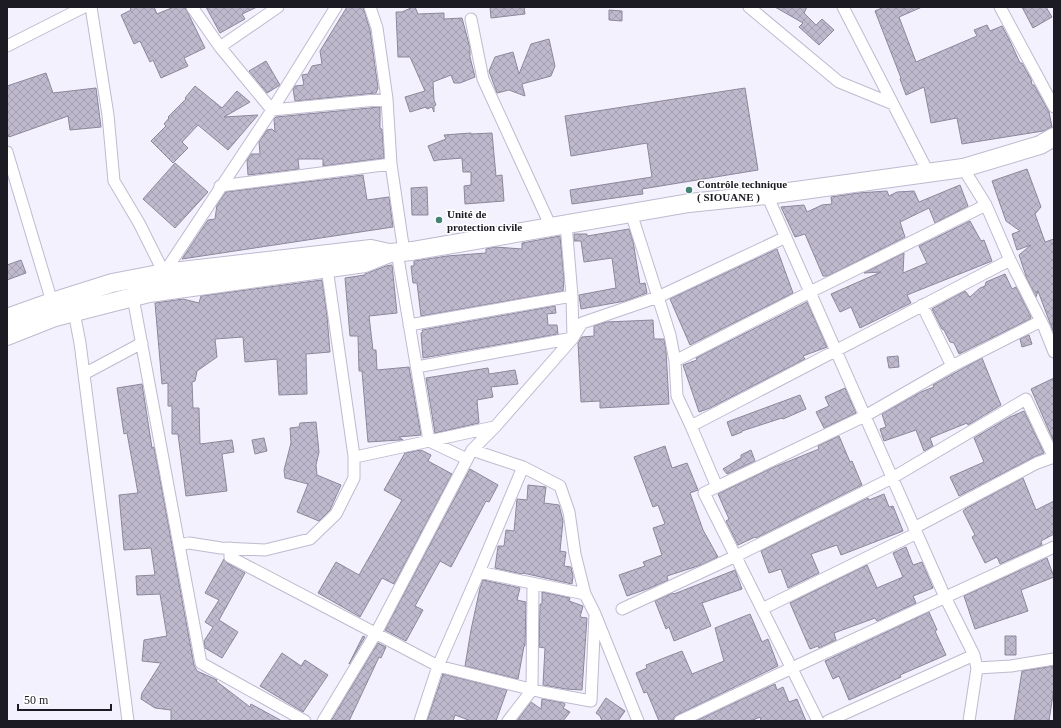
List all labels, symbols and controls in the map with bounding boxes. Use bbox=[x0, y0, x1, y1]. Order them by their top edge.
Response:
place label: Contrôle technique ( SIOUANE ) bbox=[697, 178, 787, 204]
marker: Contrôle technique ( SIOUANE ) bbox=[684, 185, 694, 195]
place label: Unité de protection civile bbox=[447, 208, 522, 233]
marker: Unité de protection civile bbox=[434, 215, 444, 225]
scale bar bbox=[18, 686, 111, 712]
text: 50 m bbox=[24, 693, 49, 707]

